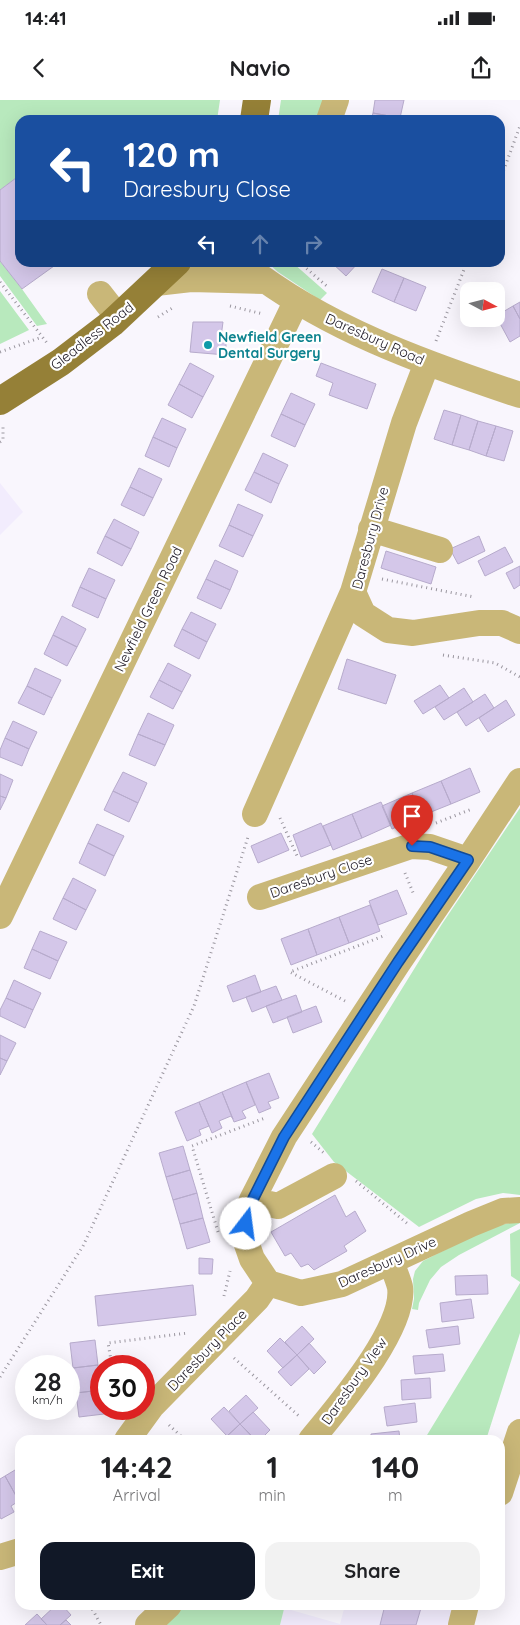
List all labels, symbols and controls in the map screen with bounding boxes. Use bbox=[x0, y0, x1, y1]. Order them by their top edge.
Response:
text: 14:41 bbox=[25, 6, 67, 30]
icon: back bbox=[25, 54, 53, 82]
text: Navio bbox=[229, 54, 291, 82]
icon: share bbox=[467, 54, 495, 82]
text: 120 m bbox=[123, 132, 220, 176]
icon: left bbox=[40, 135, 105, 200]
text: Daresbury Close bbox=[123, 175, 291, 203]
icon: left bbox=[193, 230, 221, 258]
icon: ahead bbox=[246, 230, 274, 258]
icon: right bbox=[299, 230, 327, 258]
north arrow bbox=[460, 282, 505, 328]
map controls bbox=[460, 282, 505, 327]
street label: Gleadless Road bbox=[47, 298, 137, 374]
street label: Daresbury Road bbox=[323, 309, 427, 369]
place label: Newfield Green Dental Surgery bbox=[218, 328, 322, 362]
marker: Newfield Green Dental Surgery bbox=[202, 339, 214, 351]
street label: Daresbury Drive bbox=[348, 485, 392, 591]
street label: Newfield Green Road bbox=[110, 543, 186, 675]
pin bbox=[391, 795, 433, 846]
icon: arrive bbox=[398, 802, 426, 830]
street label: Daresbury Close bbox=[268, 850, 375, 902]
position arrow bbox=[219, 1197, 271, 1249]
street label: Daresbury Drive bbox=[335, 1232, 439, 1292]
street label: Daresbury Place bbox=[163, 1305, 251, 1395]
street label: Daresbury View bbox=[317, 1333, 391, 1428]
speed limit sign: 30 bbox=[90, 1355, 155, 1420]
text: 28 bbox=[34, 1366, 61, 1397]
text: km/h bbox=[32, 1392, 63, 1407]
text: 14:42 bbox=[101, 1448, 173, 1486]
text: 1 bbox=[266, 1448, 278, 1486]
text: 140 bbox=[372, 1448, 419, 1486]
text: Arrival bbox=[113, 1485, 161, 1505]
text: min bbox=[259, 1485, 286, 1505]
text: m bbox=[388, 1485, 403, 1505]
button: Exit bbox=[40, 1542, 255, 1600]
button: Share bbox=[265, 1542, 480, 1600]

